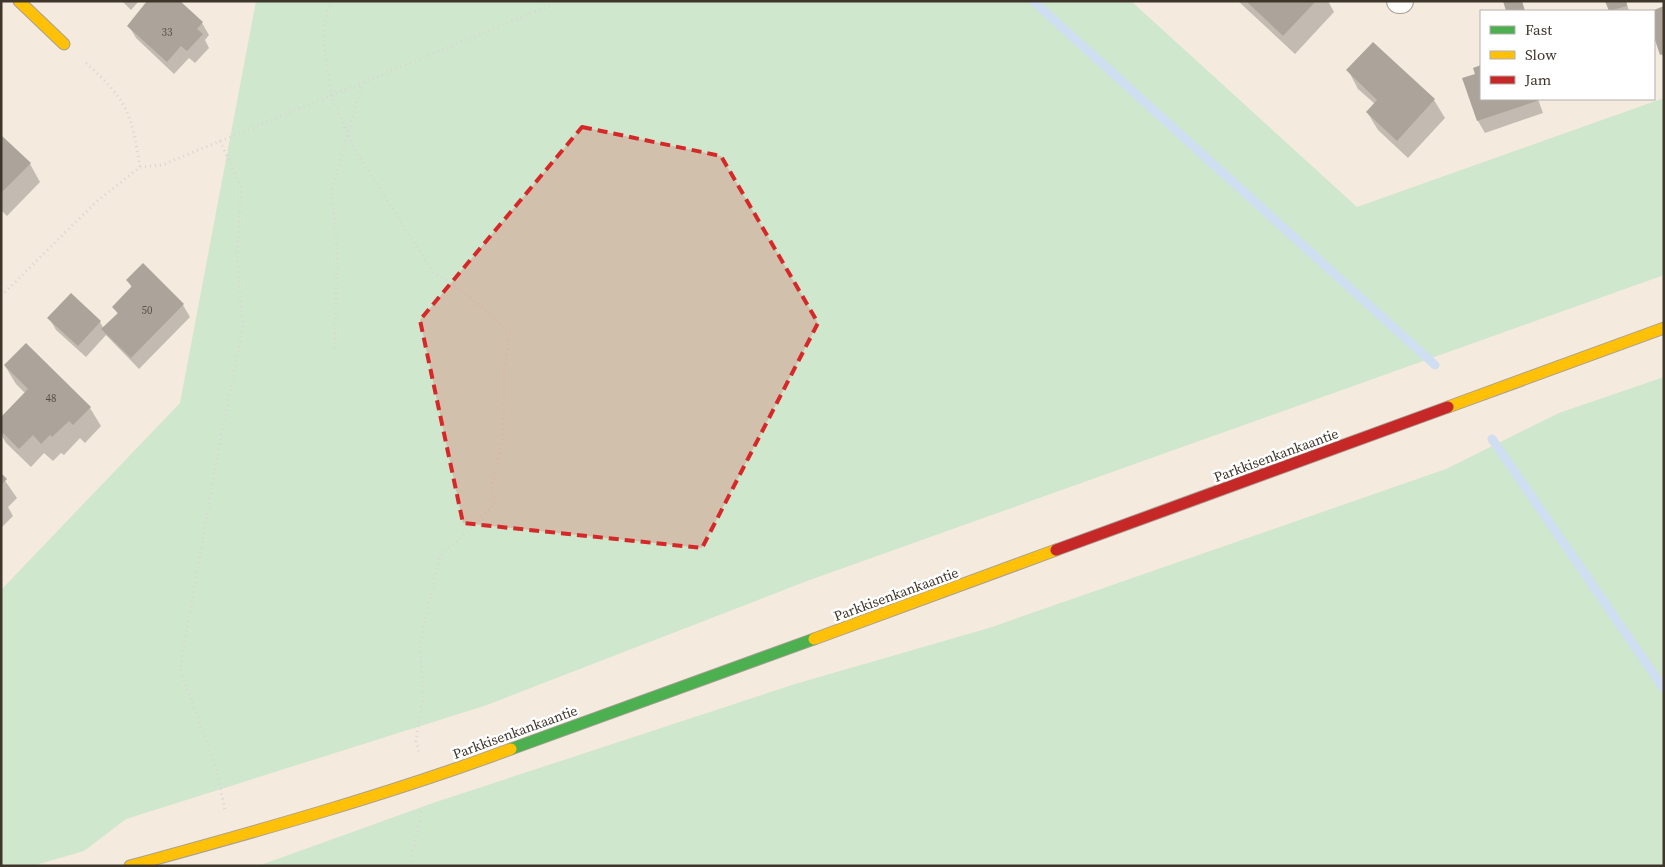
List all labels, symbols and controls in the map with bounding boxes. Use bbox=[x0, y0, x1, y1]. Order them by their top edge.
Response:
legend bbox=[1480, 10, 1655, 100]
text: Fast bbox=[1525, 19, 1552, 40]
house number: 33 bbox=[162, 25, 173, 40]
text: Slow bbox=[1525, 44, 1557, 65]
text: Jam bbox=[1524, 69, 1552, 90]
house number: 50 bbox=[142, 303, 153, 318]
house number: 48 bbox=[46, 391, 57, 406]
street label: Parkkisenkankaantie bbox=[1211, 423, 1341, 487]
street label: Parkkisenkankaantie bbox=[831, 562, 961, 626]
street label: Parkkisenkankaantie bbox=[450, 700, 580, 764]

